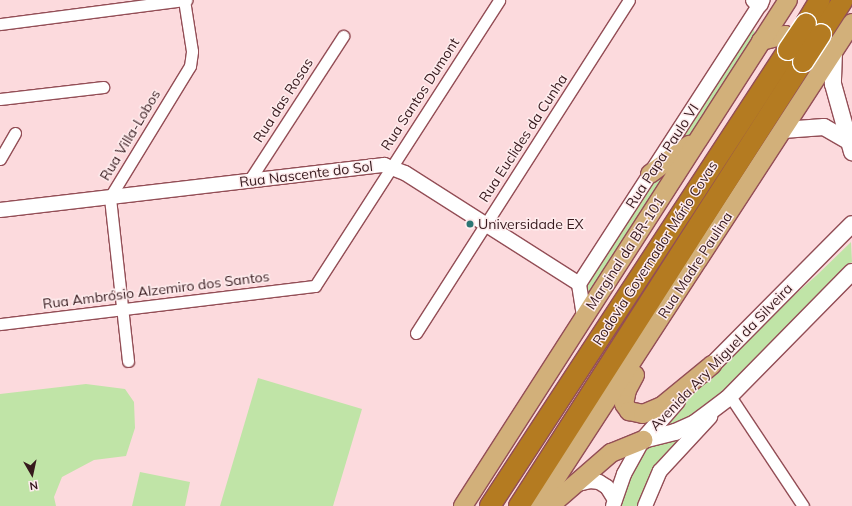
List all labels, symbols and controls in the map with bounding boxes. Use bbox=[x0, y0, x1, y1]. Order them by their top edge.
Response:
street label: Rua Santos Dumont bbox=[377, 35, 463, 153]
street label: Rua das Rosas bbox=[250, 55, 316, 145]
street label: Rua Euclides da Cunha bbox=[475, 71, 571, 205]
street label: Rua Villa-Lobos bbox=[96, 87, 164, 183]
street label: Rua Papa Paulo VI bbox=[622, 101, 702, 211]
street label: Rua Nascente do Sol bbox=[238, 157, 374, 191]
street label: Rodovia Governador Mário Covas bbox=[589, 158, 721, 348]
street label: Marginal da BR-101 bbox=[582, 193, 668, 313]
street label: Rua Madre Paulina bbox=[654, 209, 736, 321]
place label: Universidade EX bbox=[478, 216, 584, 232]
marker: Universidade EX bbox=[465, 219, 475, 229]
street label: Rua Ambrósio Alzemiro dos Santos bbox=[42, 268, 270, 312]
street label: Avenida Ary Miguel da Silveira bbox=[646, 280, 796, 434]
north arrow bbox=[12, 454, 52, 494]
text: N bbox=[29, 478, 39, 493]

